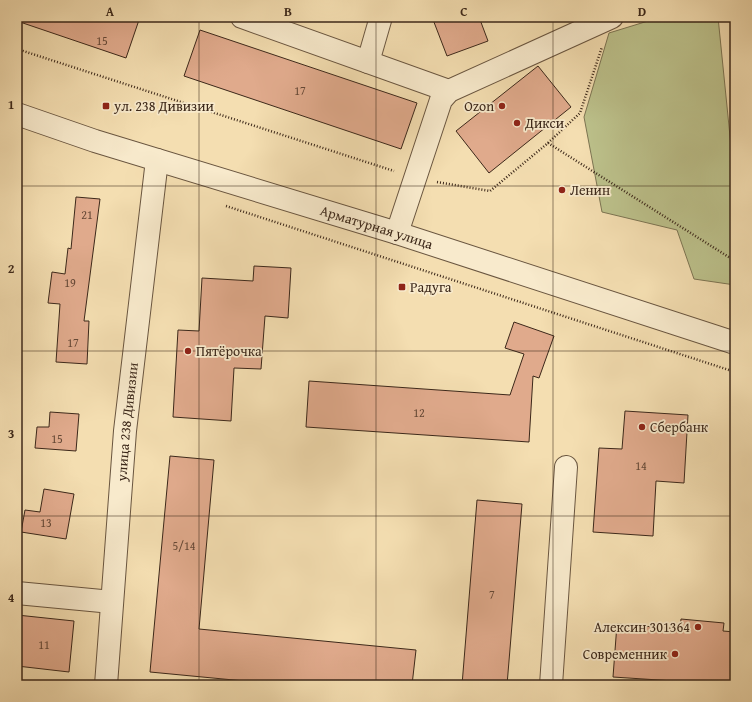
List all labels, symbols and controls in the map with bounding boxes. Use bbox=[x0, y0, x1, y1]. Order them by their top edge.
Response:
text: A bbox=[106, 2, 115, 21]
text: B bbox=[284, 2, 292, 21]
text: C bbox=[460, 2, 468, 21]
text: D bbox=[638, 2, 646, 21]
house number: 15 bbox=[96, 32, 108, 49]
house number: 17 bbox=[294, 82, 306, 99]
text: 1 bbox=[8, 95, 14, 114]
place label: ул. 238 Дивизии bbox=[113, 96, 214, 116]
place label: Ozon bbox=[464, 96, 494, 116]
marker: ул. 238 Дивизии bbox=[101, 101, 111, 111]
marker: Ozon bbox=[497, 101, 507, 111]
place label: Дикси bbox=[524, 113, 564, 133]
marker: Дикси bbox=[512, 118, 522, 128]
place label: Ленин bbox=[570, 180, 610, 200]
marker: Ленин bbox=[557, 185, 567, 195]
street label: Арматурная улица bbox=[318, 200, 436, 254]
house number: 21 bbox=[81, 206, 93, 223]
text: 2 bbox=[8, 259, 15, 278]
house number: 19 bbox=[64, 274, 76, 291]
place label: Радуга bbox=[410, 277, 452, 297]
marker: Радуга bbox=[397, 282, 407, 292]
house number: 17 bbox=[67, 334, 79, 351]
place label: Пятёрочка bbox=[196, 341, 262, 361]
marker: Пятёрочка bbox=[183, 346, 193, 356]
street label: улица 238 Дивизии bbox=[111, 361, 143, 483]
house number: 12 bbox=[413, 404, 425, 421]
place label: Сбербанк bbox=[650, 417, 709, 437]
marker: Сбербанк bbox=[637, 422, 647, 432]
text: 3 bbox=[8, 424, 14, 443]
house number: 15 bbox=[51, 430, 63, 447]
house number: 14 bbox=[635, 457, 647, 474]
house number: 13 bbox=[40, 514, 52, 531]
house number: 5/14 bbox=[173, 537, 196, 554]
house number: 7 bbox=[489, 586, 495, 603]
text: 4 bbox=[8, 588, 15, 607]
place label: Алексин 301364 bbox=[594, 617, 690, 637]
marker: Алексин 301364 bbox=[693, 622, 703, 632]
house number: 11 bbox=[38, 636, 50, 653]
place label: Современник bbox=[583, 644, 668, 664]
marker: Современник bbox=[670, 649, 680, 659]

